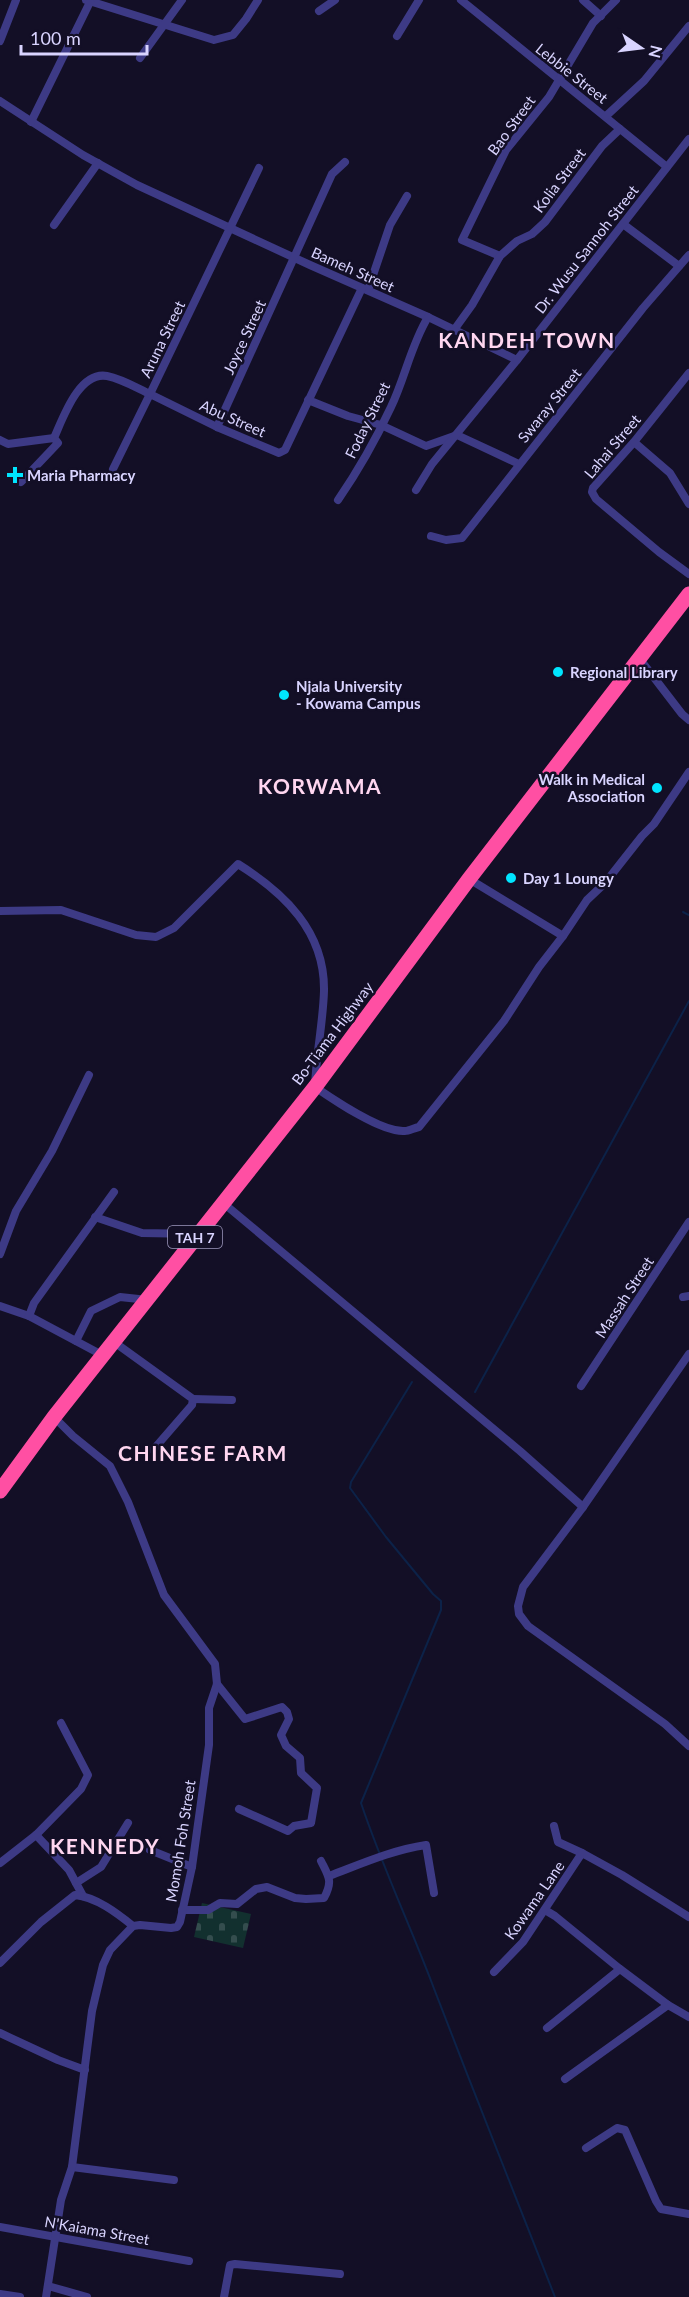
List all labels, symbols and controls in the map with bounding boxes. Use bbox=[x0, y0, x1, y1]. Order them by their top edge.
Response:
scale bar bbox=[21, 18, 147, 56]
north arrow bbox=[611, 18, 671, 78]
text: 100 m bbox=[30, 27, 81, 49]
street label: Lebbie Street bbox=[532, 39, 612, 107]
text: N bbox=[645, 43, 667, 60]
street label: Bao Street bbox=[483, 91, 539, 158]
street label: Kolia Street bbox=[529, 144, 589, 216]
street label: Dr. Wusu Sannoh Street bbox=[530, 181, 642, 317]
street label: Bameh Street bbox=[309, 243, 398, 296]
street label: Joyce Street bbox=[219, 296, 269, 377]
street label: Aruna Street bbox=[136, 297, 189, 380]
district label: KANDEH TOWN bbox=[438, 327, 616, 352]
street label: Swaray Street bbox=[514, 364, 585, 446]
street label: Foday Street bbox=[341, 378, 393, 461]
street label: Abu Street bbox=[197, 395, 269, 441]
street label: Lahai Street bbox=[580, 410, 644, 482]
place label: Maria Pharmacy bbox=[27, 466, 136, 484]
marker: Maria Pharmacy bbox=[8, 468, 22, 482]
place label: Regional Library bbox=[570, 663, 678, 681]
marker: Regional Library bbox=[551, 665, 565, 679]
place label: Njala University - Kowama Campus bbox=[296, 677, 421, 712]
marker: Njala University - Kowama Campus bbox=[277, 688, 291, 702]
place label: Walk in Medical Association bbox=[538, 770, 645, 805]
district label: KORWAMA bbox=[258, 773, 382, 798]
marker: Walk in Medical Association bbox=[650, 781, 664, 795]
place label: Day 1 Loungy bbox=[523, 869, 614, 887]
marker: Day 1 Loungy bbox=[504, 871, 518, 885]
street label: Bo-Tiama Highway bbox=[287, 978, 377, 1088]
road number: TAH 7 bbox=[168, 1226, 222, 1248]
street label: Massah Street bbox=[591, 1252, 657, 1341]
district label: CHINESE FARM bbox=[118, 1440, 288, 1465]
street label: Momoh Foh Street bbox=[161, 1778, 199, 1903]
district label: KENNEDY bbox=[50, 1833, 160, 1858]
street label: Kowama Lane bbox=[500, 1857, 568, 1943]
street label: N'Kaiama Street bbox=[43, 2212, 151, 2248]

